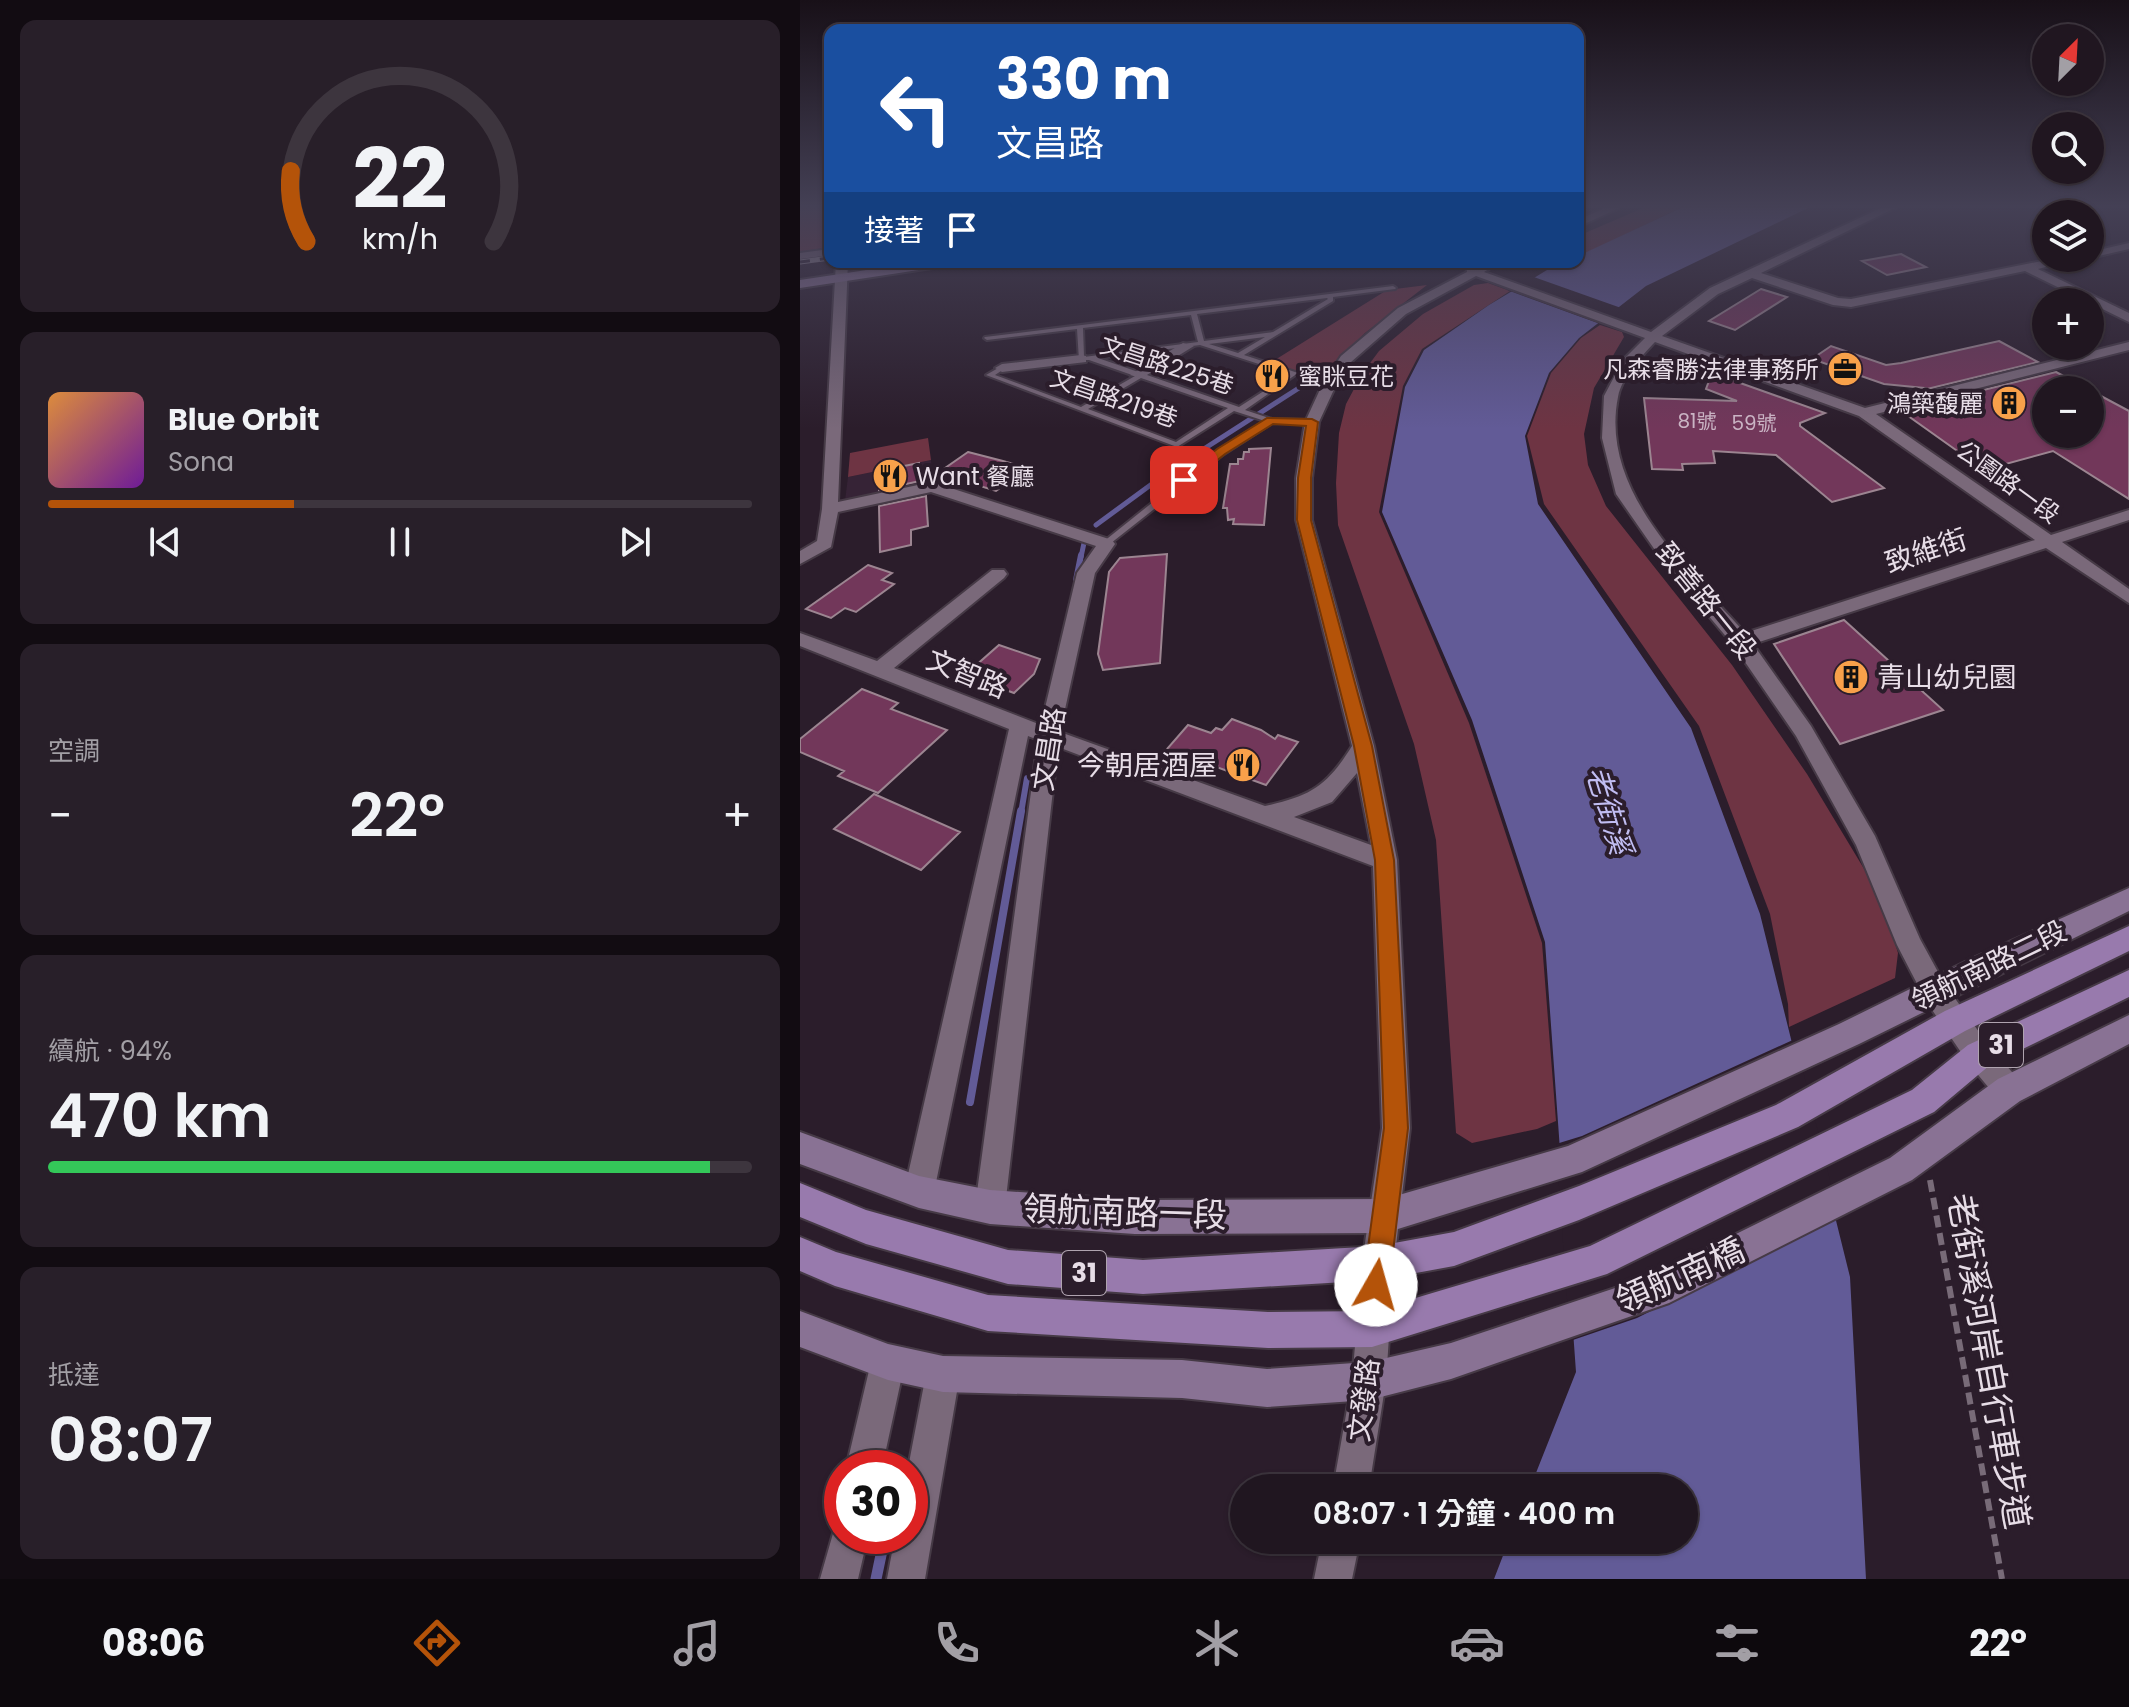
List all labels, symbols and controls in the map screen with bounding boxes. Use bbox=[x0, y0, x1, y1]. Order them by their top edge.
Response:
north arrow bbox=[2032, 24, 2104, 96]
map controls bbox=[2032, 24, 2104, 448]
text: 330 m bbox=[996, 40, 1171, 119]
icon: left bbox=[864, 56, 968, 160]
button: search bbox=[2032, 112, 2104, 184]
text: 文昌路 bbox=[996, 118, 1104, 169]
text: 22 bbox=[352, 120, 448, 236]
button: layers bbox=[2032, 200, 2104, 272]
icon: arrive bbox=[940, 208, 984, 252]
text: 接著 bbox=[864, 209, 924, 252]
text: km/h bbox=[362, 219, 438, 259]
button: + bbox=[2032, 288, 2104, 360]
street label: 文昌路225巷 bbox=[1096, 328, 1238, 402]
office icon: 凡森睿勝法律事務所 bbox=[1826, 350, 1864, 388]
place label: 凡森睿勝法律事務所 bbox=[1603, 353, 1819, 386]
restaurant icon: 蜜眯豆花 bbox=[1253, 357, 1291, 395]
place label: 蜜眯豆花 bbox=[1298, 360, 1394, 393]
street label: 文昌路219巷 bbox=[1046, 361, 1182, 435]
button: − bbox=[2032, 376, 2104, 448]
building icon: 鴻築馥麗 bbox=[1990, 384, 2028, 422]
place label: 鴻築馥麗 bbox=[1887, 387, 1983, 420]
text: Blue Orbit bbox=[168, 398, 320, 441]
house number: 81號 bbox=[1677, 407, 1717, 435]
house number: 59號 bbox=[1731, 409, 1777, 437]
street label: 公園路一段 bbox=[1950, 433, 2066, 531]
text: Sona bbox=[168, 444, 234, 480]
pin bbox=[1150, 446, 1218, 514]
restaurant icon: Want 餐廳 bbox=[871, 457, 909, 495]
icon: arrive bbox=[1162, 458, 1206, 502]
place label: Want 餐廳 bbox=[916, 460, 1034, 493]
street label: 致維街 bbox=[1880, 519, 1972, 583]
icon: previous bbox=[143, 520, 187, 564]
icon: pause bbox=[378, 520, 422, 564]
icon: next bbox=[613, 520, 657, 564]
street label: 致善路一段 bbox=[1647, 534, 1765, 668]
street label: 文智路 bbox=[921, 640, 1013, 708]
building icon: 青山幼兒園 bbox=[1832, 658, 1870, 696]
place label: 青山幼兒園 bbox=[1877, 658, 2017, 697]
street label: 文昌路 bbox=[1023, 704, 1075, 794]
text: 空調 bbox=[48, 733, 100, 769]
place label: 今朝居酒屋 bbox=[1077, 746, 1217, 785]
restaurant icon: 今朝居酒屋 bbox=[1224, 746, 1262, 784]
water label: 老街溪 bbox=[1575, 761, 1644, 863]
text: 22° bbox=[349, 774, 445, 858]
text: − bbox=[48, 785, 72, 846]
text: + bbox=[722, 785, 752, 846]
street label: 領航南路二段 bbox=[1905, 912, 2073, 1020]
road number: 31 bbox=[1979, 1023, 2023, 1067]
text: 續航 · 94% bbox=[48, 1033, 172, 1069]
text: 470 km bbox=[48, 1074, 272, 1158]
street label: 領航南路一段 bbox=[1022, 1184, 1228, 1240]
street label: 老街溪河岸自行車步道 bbox=[1936, 1189, 2042, 1533]
street label: 領航南橋 bbox=[1608, 1225, 1752, 1325]
position arrow bbox=[1334, 1243, 1418, 1327]
road number: 31 bbox=[1062, 1251, 1106, 1295]
street label: 文發路 bbox=[1340, 1356, 1388, 1444]
text: 抵達 bbox=[48, 1357, 100, 1393]
text: 08:07 bbox=[48, 1398, 213, 1482]
speed limit sign: 30 bbox=[824, 1450, 928, 1554]
text: 08:07 · 1 分鐘 · 400 m bbox=[1313, 1492, 1615, 1535]
icon: directions bbox=[409, 1615, 465, 1671]
icon: music bbox=[669, 1615, 725, 1671]
icon: phone bbox=[929, 1615, 985, 1671]
icon: climate bbox=[1189, 1615, 1245, 1671]
icon: car bbox=[1449, 1615, 1505, 1671]
icon: filters bbox=[1709, 1615, 1765, 1671]
text: 08:06 bbox=[102, 1618, 205, 1669]
text: 22° bbox=[1969, 1618, 2027, 1669]

